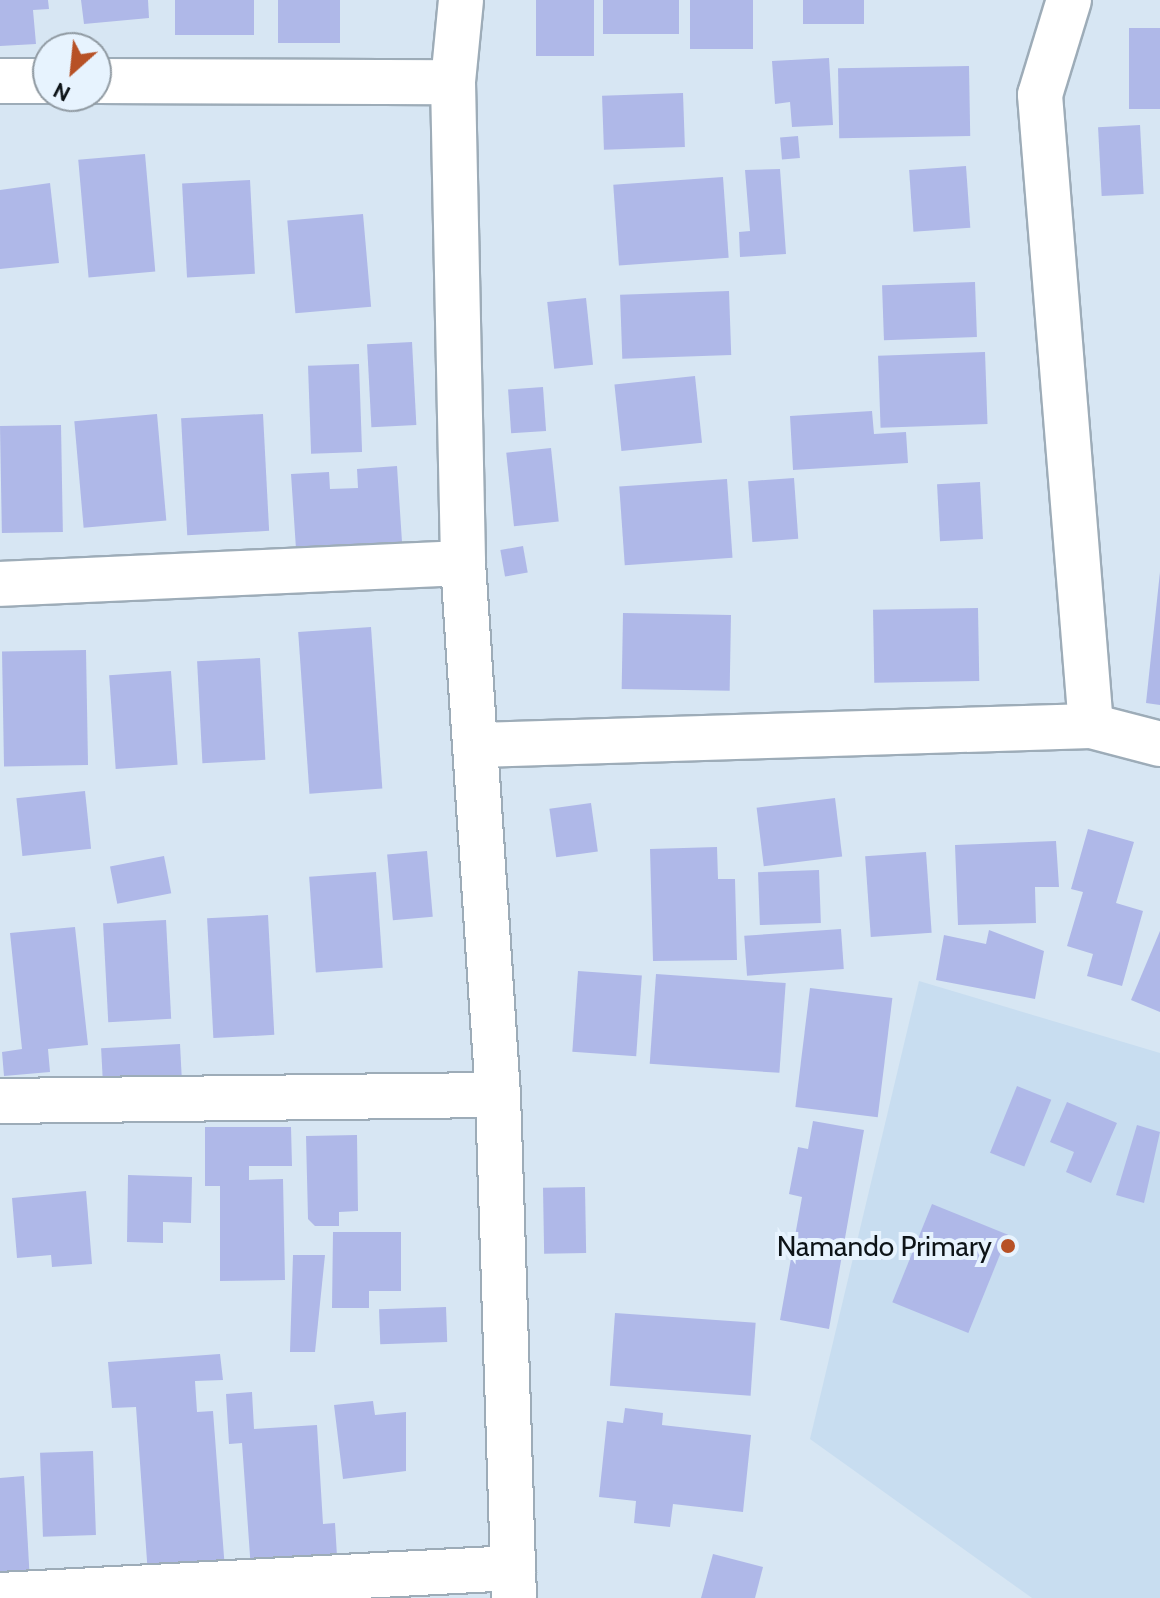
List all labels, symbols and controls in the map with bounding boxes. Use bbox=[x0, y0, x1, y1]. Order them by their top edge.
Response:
north arrow bbox=[32, 32, 112, 112]
text: N bbox=[49, 76, 75, 108]
place label: Namando Primary bbox=[777, 1229, 992, 1263]
marker: Namando Primary bbox=[999, 1237, 1017, 1255]

